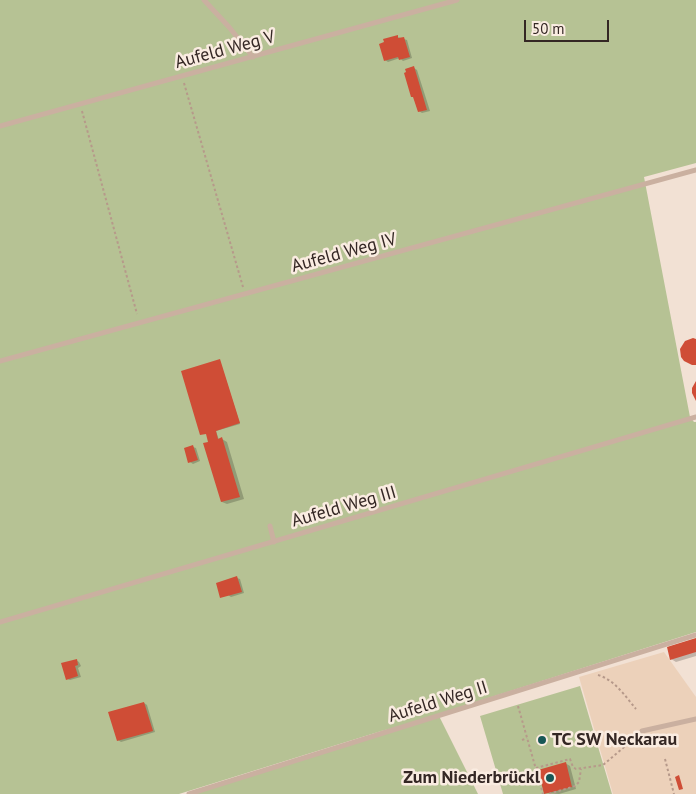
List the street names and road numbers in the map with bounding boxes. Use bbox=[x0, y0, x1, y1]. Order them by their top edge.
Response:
street label: Aufeld Weg V bbox=[173, 26, 277, 74]
street label: Aufeld Weg IV bbox=[289, 229, 399, 277]
street label: Aufeld Weg III bbox=[289, 482, 399, 532]
street label: Aufeld Weg II bbox=[386, 677, 490, 727]

